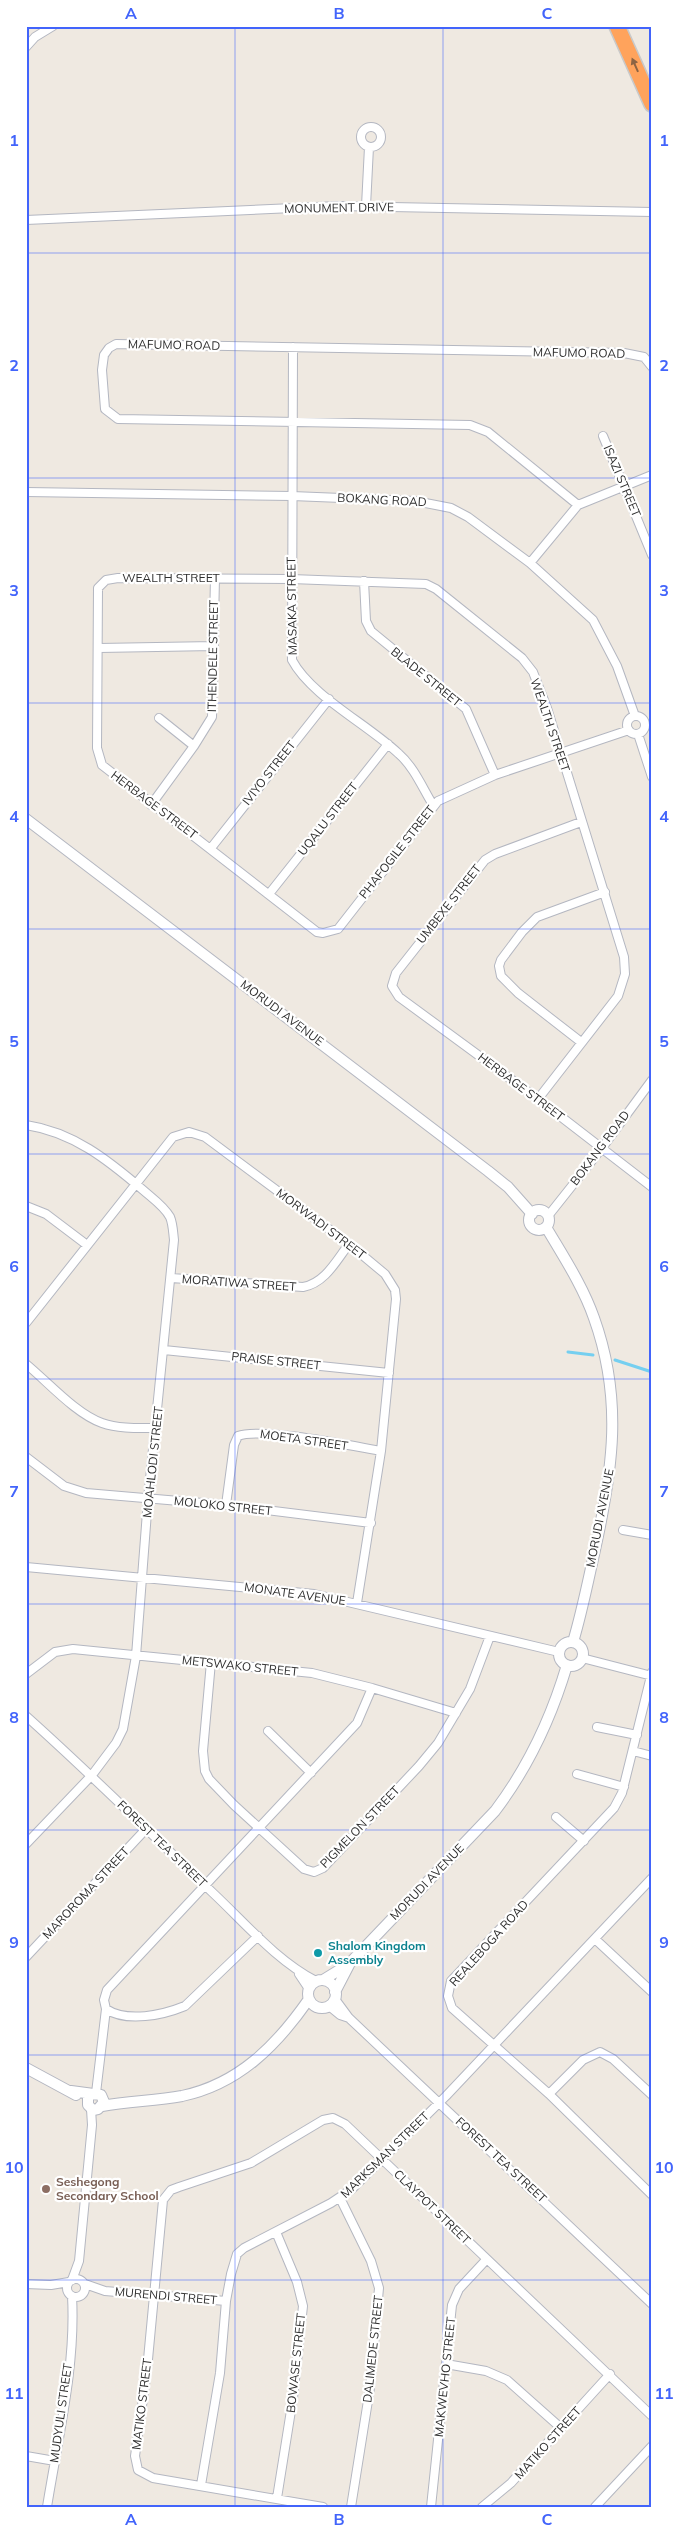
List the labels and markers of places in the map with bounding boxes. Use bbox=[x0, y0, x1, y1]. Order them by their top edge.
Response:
place label: Shalom Kingdom Assembly bbox=[328, 1938, 426, 1967]
marker: Shalom Kingdom Assembly bbox=[312, 1947, 324, 1959]
place label: Seshegong Secondary School bbox=[56, 2174, 159, 2203]
marker: Seshegong Secondary School bbox=[40, 2183, 52, 2195]

